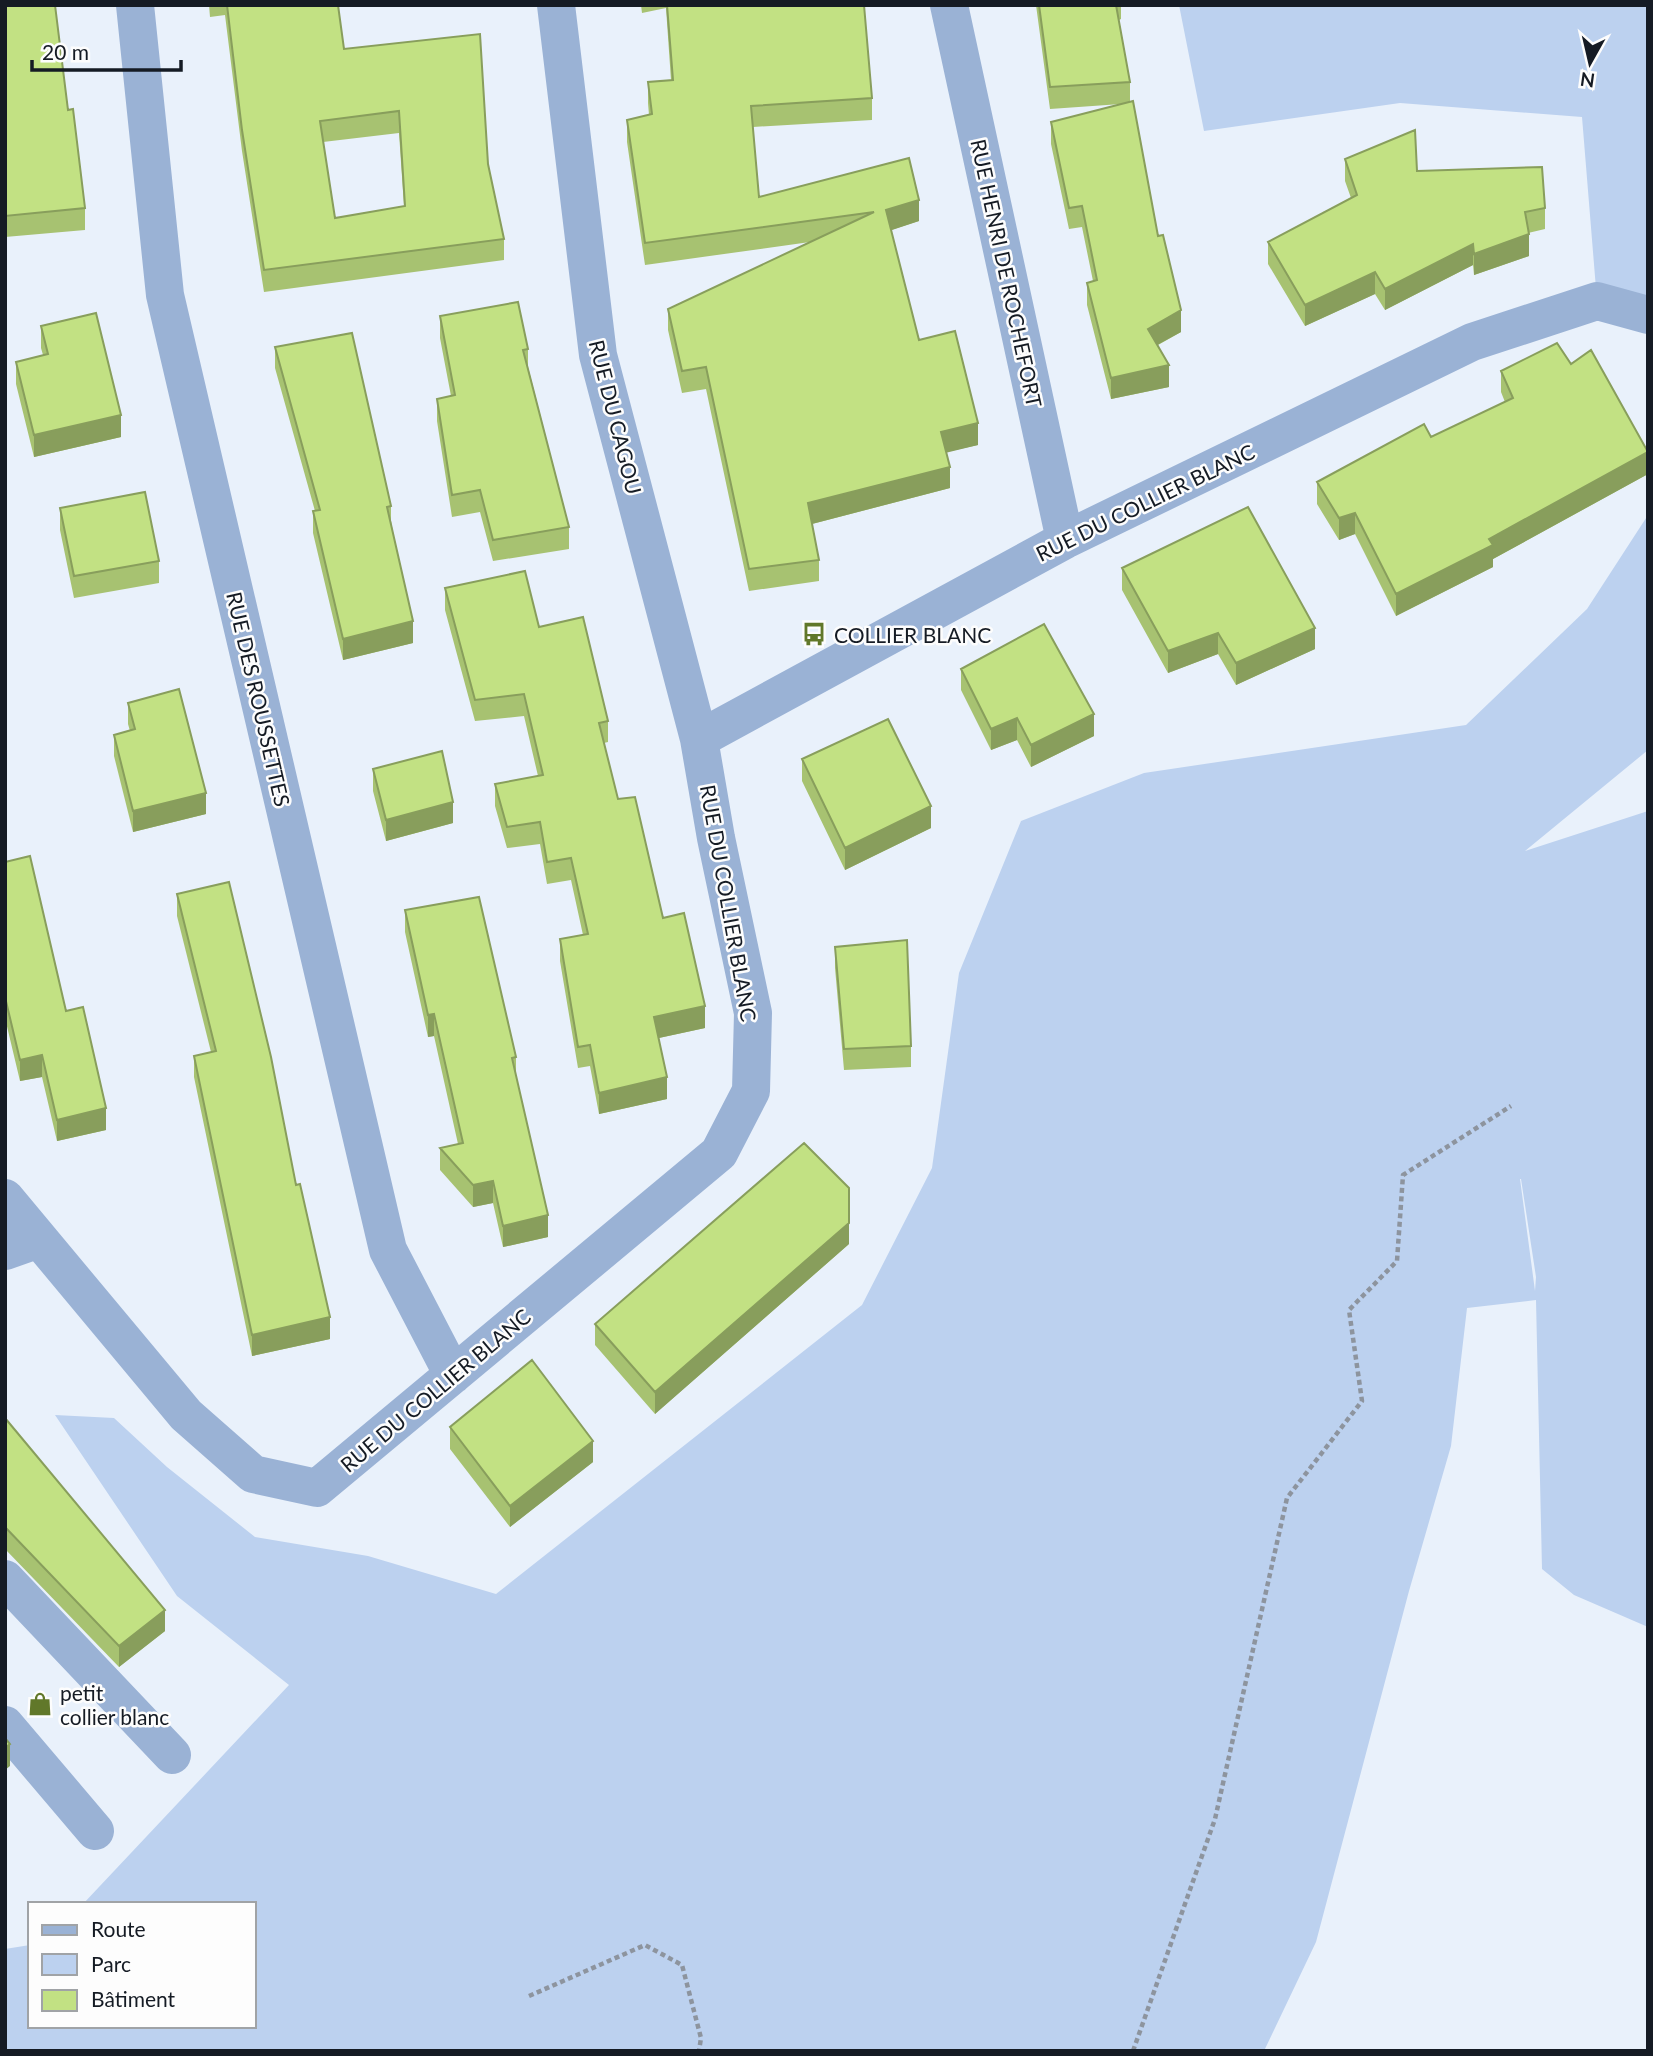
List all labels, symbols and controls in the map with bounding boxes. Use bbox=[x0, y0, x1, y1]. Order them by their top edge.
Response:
scale bar bbox=[32, 28, 180, 72]
north arrow bbox=[1555, 28, 1625, 98]
text: 20 m bbox=[42, 39, 89, 64]
text: N bbox=[1579, 68, 1596, 93]
street label: RUE HENRI DE ROCHEFORT bbox=[966, 137, 1048, 410]
street label: RUE DU CAGOU bbox=[585, 337, 647, 497]
street label: RUE DU COLLIER BLANC bbox=[1032, 438, 1258, 566]
street label: RUE DES ROUSSETTES bbox=[222, 589, 296, 809]
bus stop icon: COLLIER BLANC bbox=[800, 620, 828, 648]
place label: COLLIER BLANC bbox=[834, 622, 991, 647]
street label: RUE DU COLLIER BLANC bbox=[696, 783, 762, 1023]
street label: RUE DU COLLIER BLANC bbox=[335, 1303, 535, 1477]
place label: petit collier blanc bbox=[60, 1680, 169, 1729]
shop icon: petit collier blanc bbox=[26, 1690, 54, 1718]
legend bbox=[28, 1902, 256, 2028]
text: Route bbox=[91, 1916, 146, 1941]
text: Parc bbox=[91, 1951, 131, 1976]
text: Bâtiment bbox=[91, 1986, 176, 2011]

